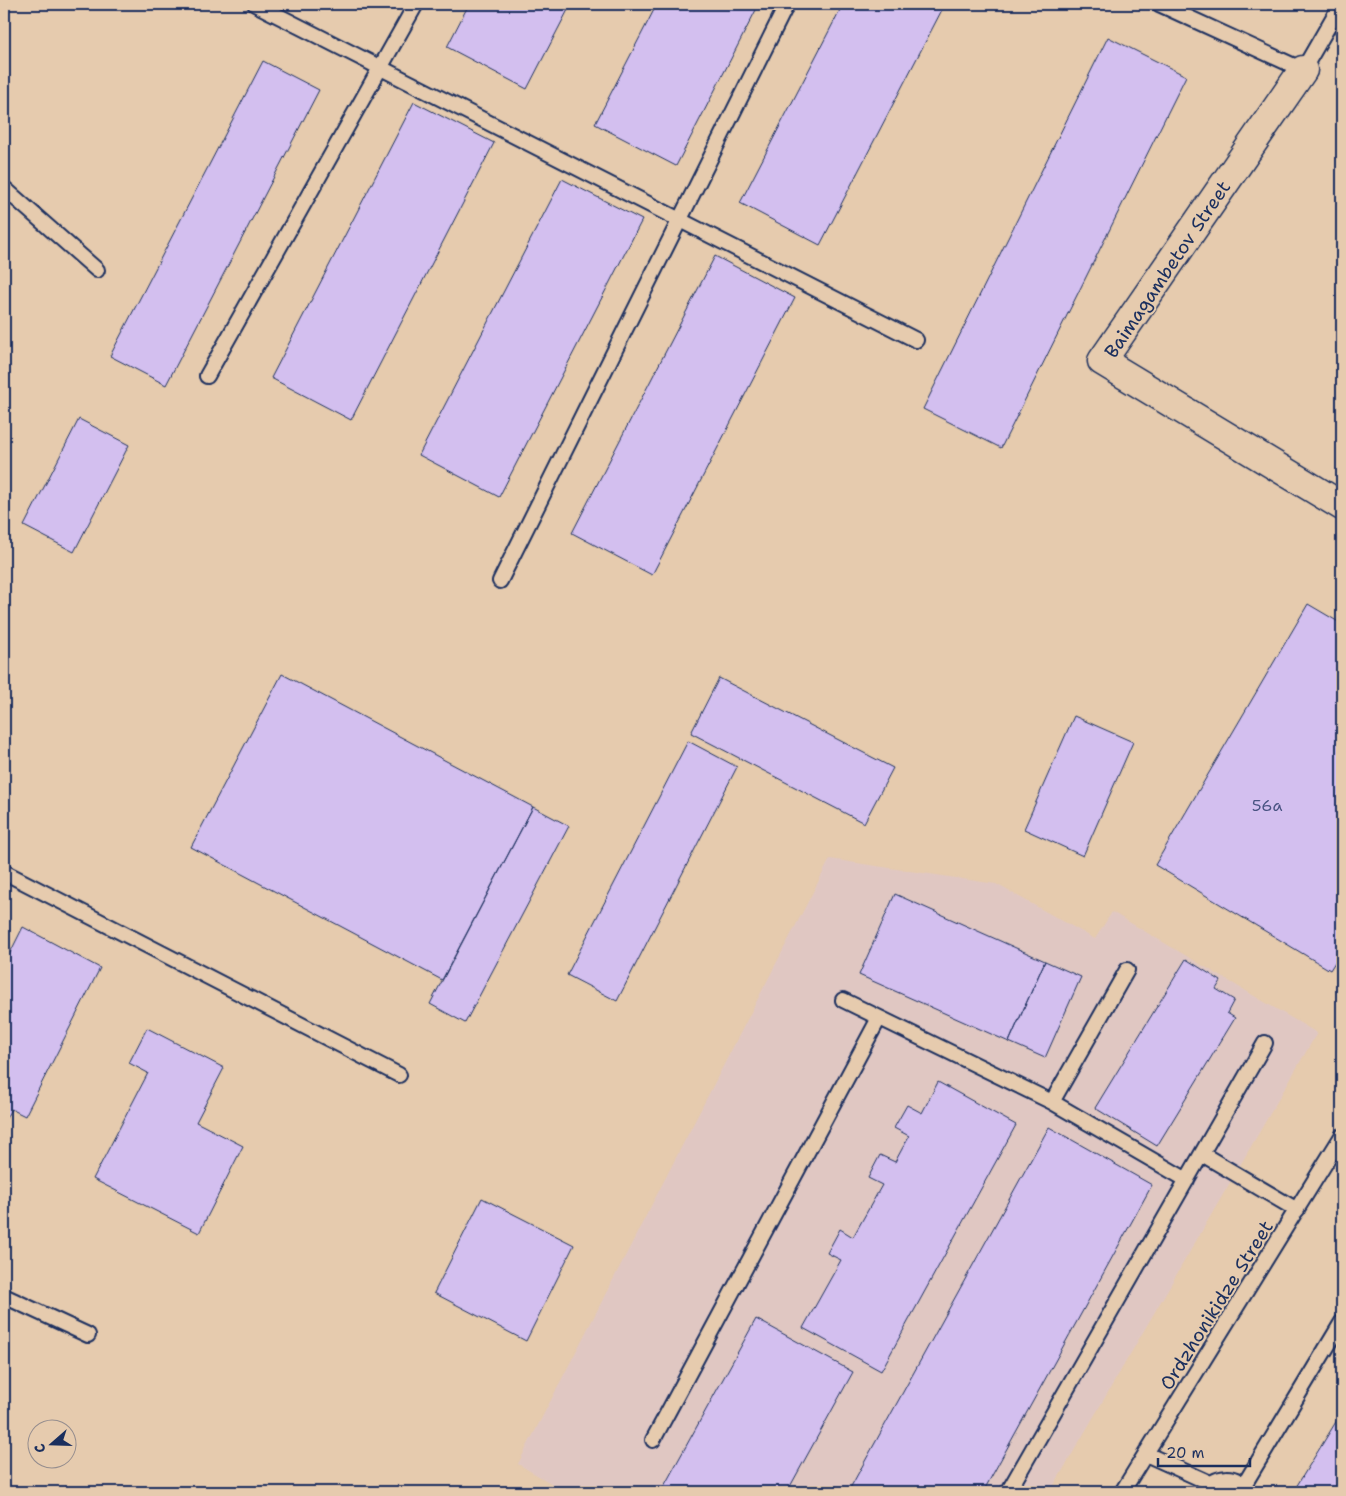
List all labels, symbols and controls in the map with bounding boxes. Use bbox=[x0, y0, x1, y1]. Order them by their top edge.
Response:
street label: Baimagambetov Street bbox=[1099, 176, 1236, 363]
house number: 56а bbox=[1252, 795, 1282, 816]
street label: Ordzhonikidze Street bbox=[1154, 1216, 1279, 1395]
north arrow bbox=[28, 1418, 78, 1468]
scale bar bbox=[1158, 1436, 1251, 1468]
text: С bbox=[30, 1441, 50, 1456]
text: 20 m bbox=[1166, 1443, 1205, 1463]

